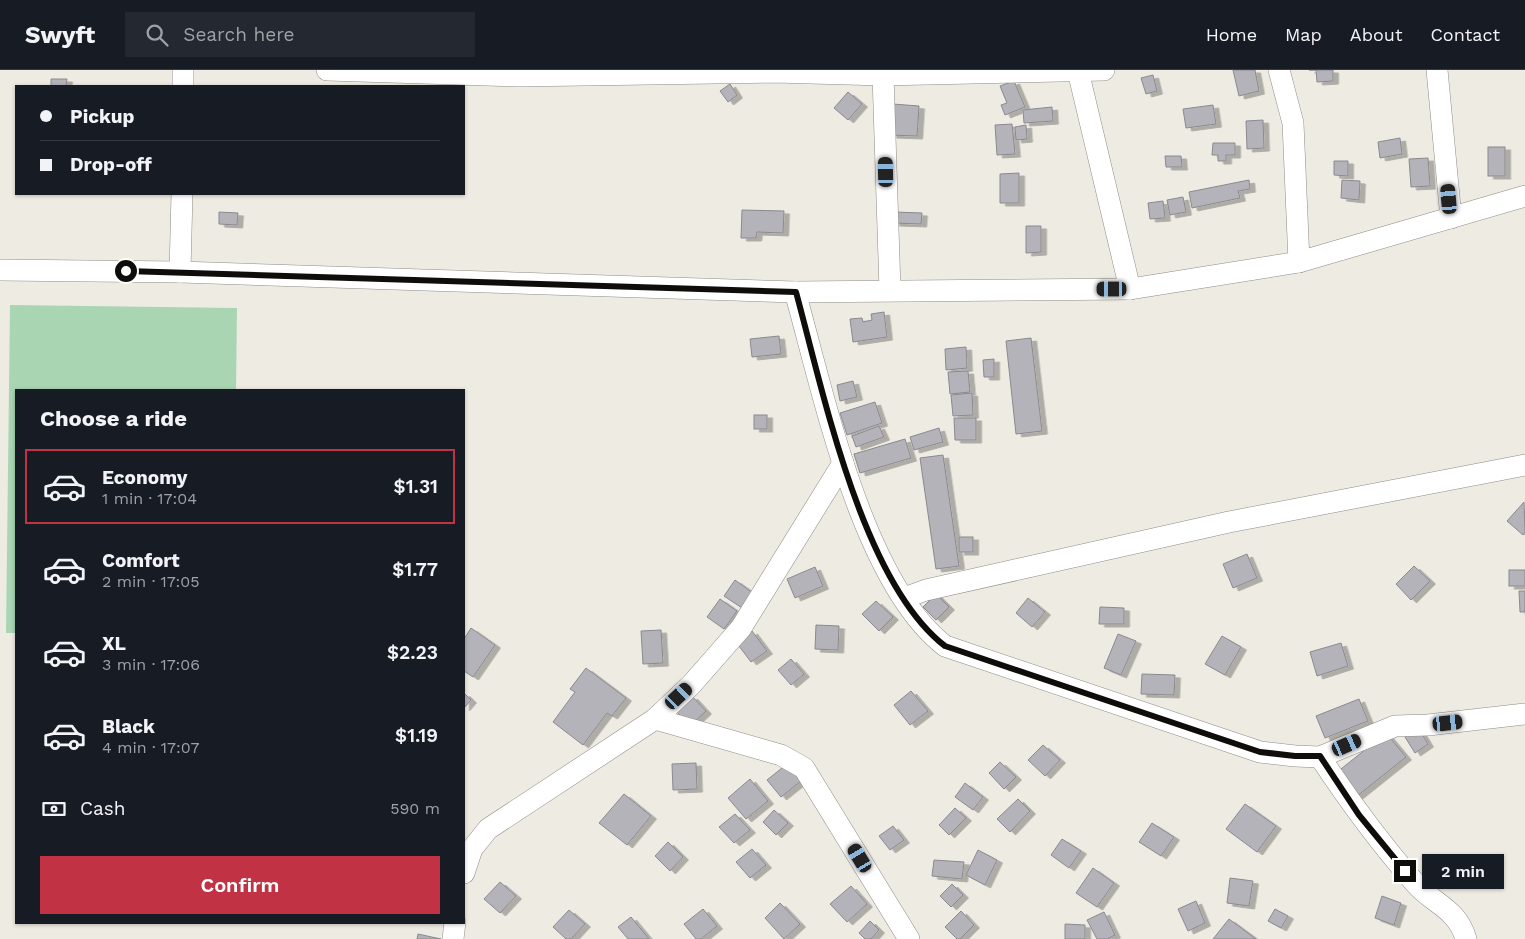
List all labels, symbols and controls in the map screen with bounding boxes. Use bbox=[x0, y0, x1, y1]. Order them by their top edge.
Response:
search box bbox=[125, 12, 475, 57]
text: Swyft bbox=[25, 21, 95, 49]
icon: search bbox=[143, 21, 171, 49]
text: Search here bbox=[183, 23, 295, 46]
text: Home bbox=[1206, 24, 1257, 45]
text: Map bbox=[1285, 24, 1322, 45]
text: About bbox=[1350, 24, 1402, 45]
text: Contact bbox=[1430, 24, 1500, 45]
text: Pickup bbox=[70, 105, 134, 128]
text: Drop-off bbox=[70, 153, 152, 176]
car bbox=[878, 157, 893, 187]
car bbox=[1440, 183, 1457, 215]
route start bbox=[115, 260, 137, 282]
car bbox=[1097, 282, 1127, 297]
text: Choose a ride bbox=[40, 406, 187, 431]
icon: car bbox=[42, 464, 87, 509]
text: Economy bbox=[102, 466, 187, 489]
text: $1.31 bbox=[394, 475, 438, 498]
text: 1 min · 17:04 bbox=[102, 489, 197, 508]
icon: car bbox=[42, 547, 87, 592]
text: Comfort bbox=[102, 549, 180, 572]
text: $1.77 bbox=[392, 558, 438, 581]
text: 2 min · 17:05 bbox=[102, 572, 200, 591]
icon: car bbox=[42, 630, 87, 675]
text: XL bbox=[102, 632, 126, 655]
text: $2.23 bbox=[387, 641, 438, 664]
text: 3 min · 17:06 bbox=[102, 655, 200, 674]
car bbox=[662, 680, 695, 712]
icon: car bbox=[42, 713, 87, 758]
car bbox=[1432, 714, 1463, 732]
text: Black bbox=[102, 715, 155, 738]
text: $1.19 bbox=[395, 724, 438, 747]
car bbox=[1330, 732, 1363, 758]
text: 4 min · 17:07 bbox=[102, 738, 199, 757]
icon: cash bbox=[40, 795, 68, 823]
text: Cash bbox=[80, 797, 126, 820]
text: 590 m bbox=[390, 799, 440, 818]
car bbox=[845, 841, 874, 875]
callout: 2 min bbox=[1422, 854, 1505, 888]
button: Confirm bbox=[40, 856, 440, 914]
route end bbox=[1394, 860, 1416, 882]
text: 2 min bbox=[1441, 862, 1485, 881]

